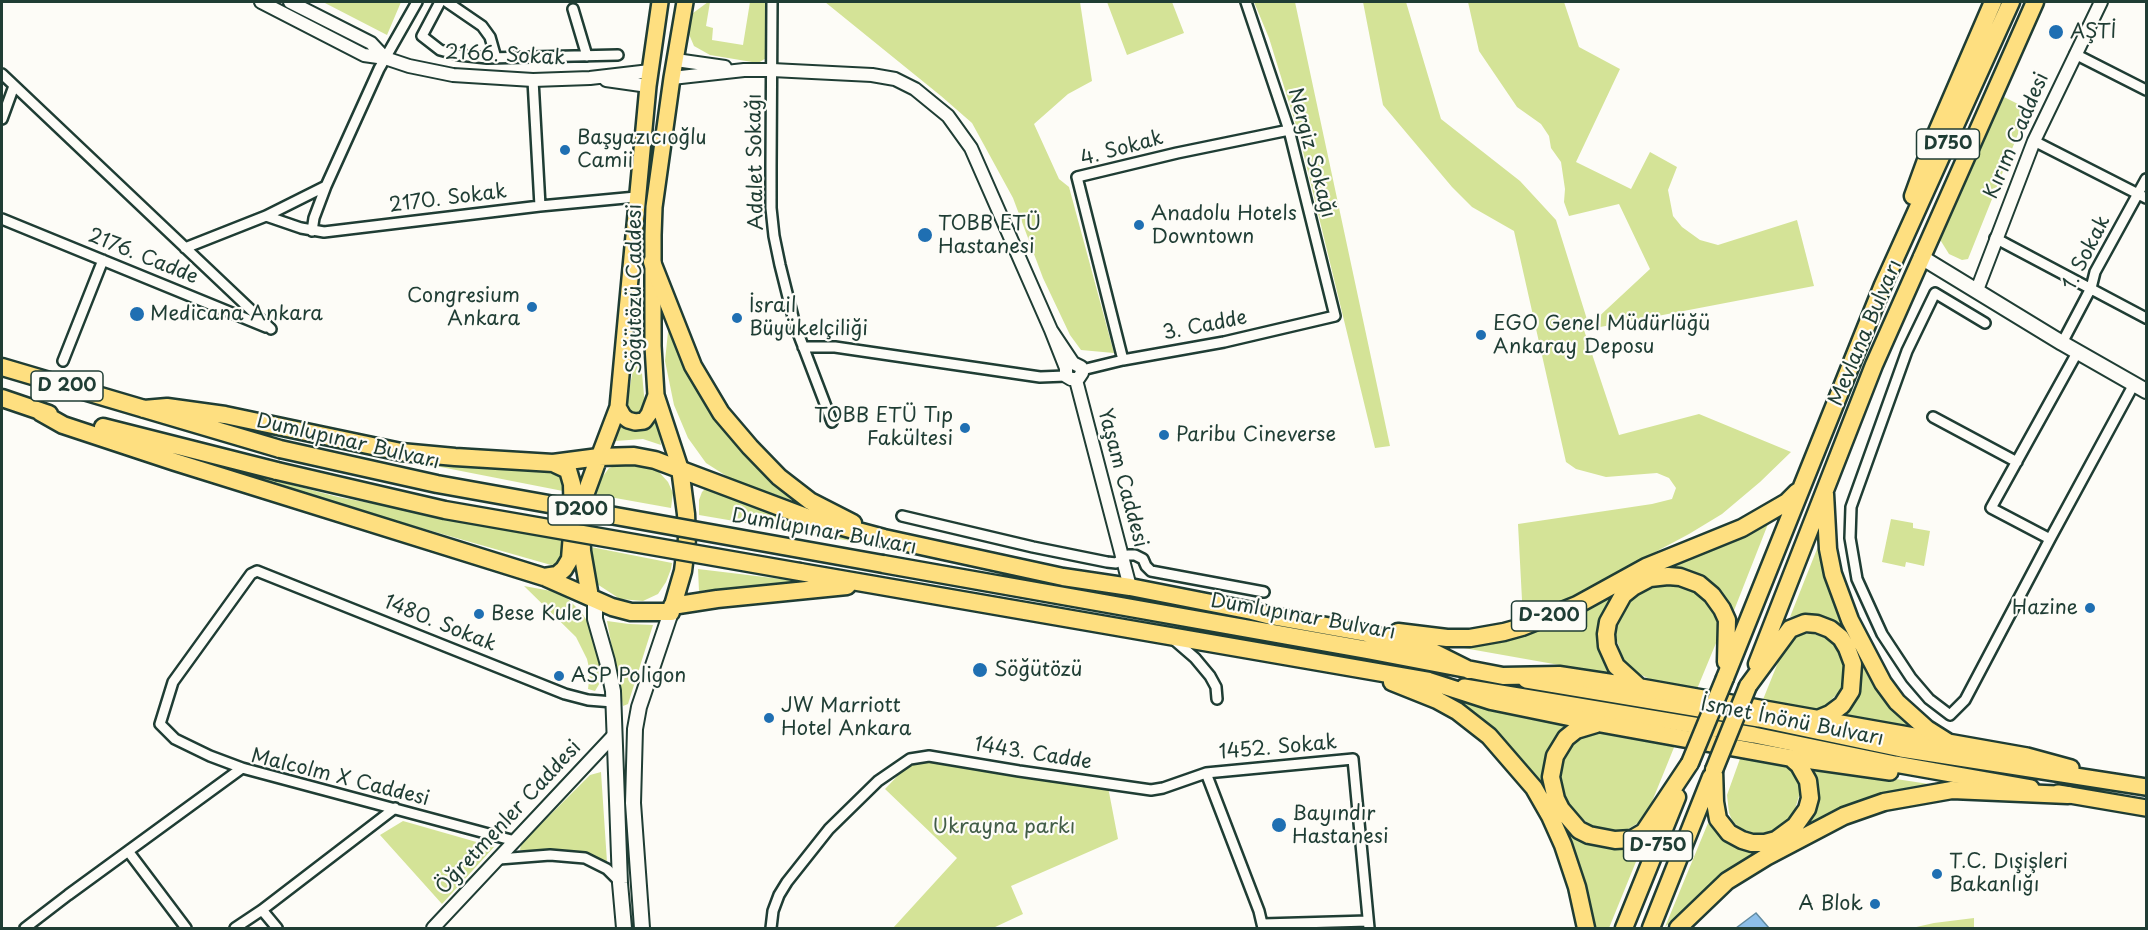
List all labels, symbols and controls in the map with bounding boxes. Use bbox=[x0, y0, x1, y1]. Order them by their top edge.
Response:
place label: AŞTİ bbox=[2070, 20, 2117, 44]
marker: AŞTİ bbox=[2047, 23, 2065, 41]
street label: 2166. Sokak bbox=[444, 41, 566, 71]
street label: Kırım Caddesi bbox=[1980, 69, 2054, 203]
street label: Nergiz Sokağı bbox=[1282, 86, 1340, 220]
street label: Adalet Sokağı bbox=[743, 93, 769, 231]
place label: Başyazıcıoğlu Camii bbox=[577, 126, 707, 173]
street label: 4. Sokak bbox=[1078, 126, 1166, 172]
road number: D750 bbox=[1916, 129, 1980, 159]
marker: Başyazıcıoğlu Camii bbox=[558, 143, 572, 157]
street label: 2170. Sokak bbox=[388, 180, 508, 218]
place label: Anadolu Hotels Downtown bbox=[1151, 202, 1297, 249]
street label: Söğütözü Caddesi bbox=[623, 204, 647, 374]
place label: TOBB ETÜ Hastanesi bbox=[938, 212, 1041, 259]
street label: 1. Sokak bbox=[2058, 212, 2116, 294]
marker: Anadolu Hotels Downtown bbox=[1132, 218, 1146, 232]
street label: 2176. Cadde bbox=[85, 224, 201, 290]
marker: TOBB ETÜ Hastanesi bbox=[916, 226, 934, 244]
street label: Mevlana Bulvarı bbox=[1824, 256, 1908, 410]
place label: Congresium Ankara bbox=[407, 284, 520, 331]
place label: İsrail Büyükelçiliği bbox=[749, 294, 868, 341]
marker: Congresium Ankara bbox=[525, 300, 539, 314]
place label: Medicana Ankara bbox=[150, 302, 323, 326]
marker: Medicana Ankara bbox=[128, 305, 146, 323]
street label: 3. Cadde bbox=[1161, 306, 1249, 346]
marker: İsrail Büyükelçiliği bbox=[730, 311, 744, 325]
place label: EGO Genel Müdürlüğü Ankaray Deposu bbox=[1493, 312, 1710, 359]
marker: EGO Genel Müdürlüğü Ankaray Deposu bbox=[1474, 328, 1488, 342]
road number: D 200 bbox=[31, 371, 103, 401]
place label: TOBB ETÜ Tıp Fakültesi bbox=[814, 404, 953, 451]
street label: Yaşam Caddesi bbox=[1092, 406, 1152, 550]
street label: Dumlupınar Bulvarı bbox=[254, 409, 442, 475]
marker: TOBB ETÜ Tıp Fakültesi bbox=[958, 421, 972, 435]
place label: Paribu Cineverse bbox=[1176, 423, 1336, 447]
marker: Paribu Cineverse bbox=[1157, 428, 1171, 442]
road number: D200 bbox=[548, 495, 614, 525]
street label: Dumlupınar Bulvarı bbox=[730, 504, 918, 560]
street label: Dumlupınar Bulvarı bbox=[1209, 589, 1397, 645]
street label: 1480. Sokak bbox=[380, 591, 500, 657]
place label: Hazine bbox=[2012, 596, 2078, 620]
road number: D-200 bbox=[1512, 601, 1586, 631]
marker: Hazine bbox=[2083, 601, 2097, 615]
place label: Bese Kule bbox=[491, 602, 582, 626]
marker: Bese Kule bbox=[472, 607, 486, 621]
place label: Söğütözü bbox=[994, 658, 1082, 682]
marker: Söğütözü bbox=[971, 661, 989, 679]
place label: ASP Poligon bbox=[571, 664, 686, 688]
marker: ASP Poligon bbox=[552, 669, 566, 683]
street label: İsmet İnönü Bulvarı bbox=[1698, 692, 1886, 752]
place label: JW Marriott Hotel Ankara bbox=[781, 694, 911, 741]
marker: JW Marriott Hotel Ankara bbox=[762, 711, 776, 725]
street label: 1452. Sokak bbox=[1218, 731, 1338, 765]
street label: 1443. Cadde bbox=[973, 733, 1093, 775]
street label: Öğretmenler Caddesi bbox=[431, 736, 587, 900]
street label: Malcolm X Caddesi bbox=[248, 744, 432, 812]
place label: Bayındır Hastanesi bbox=[1292, 802, 1388, 849]
park label: Ukrayna parkı bbox=[933, 815, 1075, 839]
marker: Bayındır Hastanesi bbox=[1270, 816, 1288, 834]
road number: D-750 bbox=[1624, 831, 1692, 861]
place label: T.C. Dışişleri Bakanlığı bbox=[1949, 850, 2068, 897]
marker: T.C. Dışişleri Bakanlığı bbox=[1930, 867, 1944, 881]
place label: A Blok bbox=[1799, 892, 1863, 916]
marker: A Blok bbox=[1868, 897, 1882, 911]

